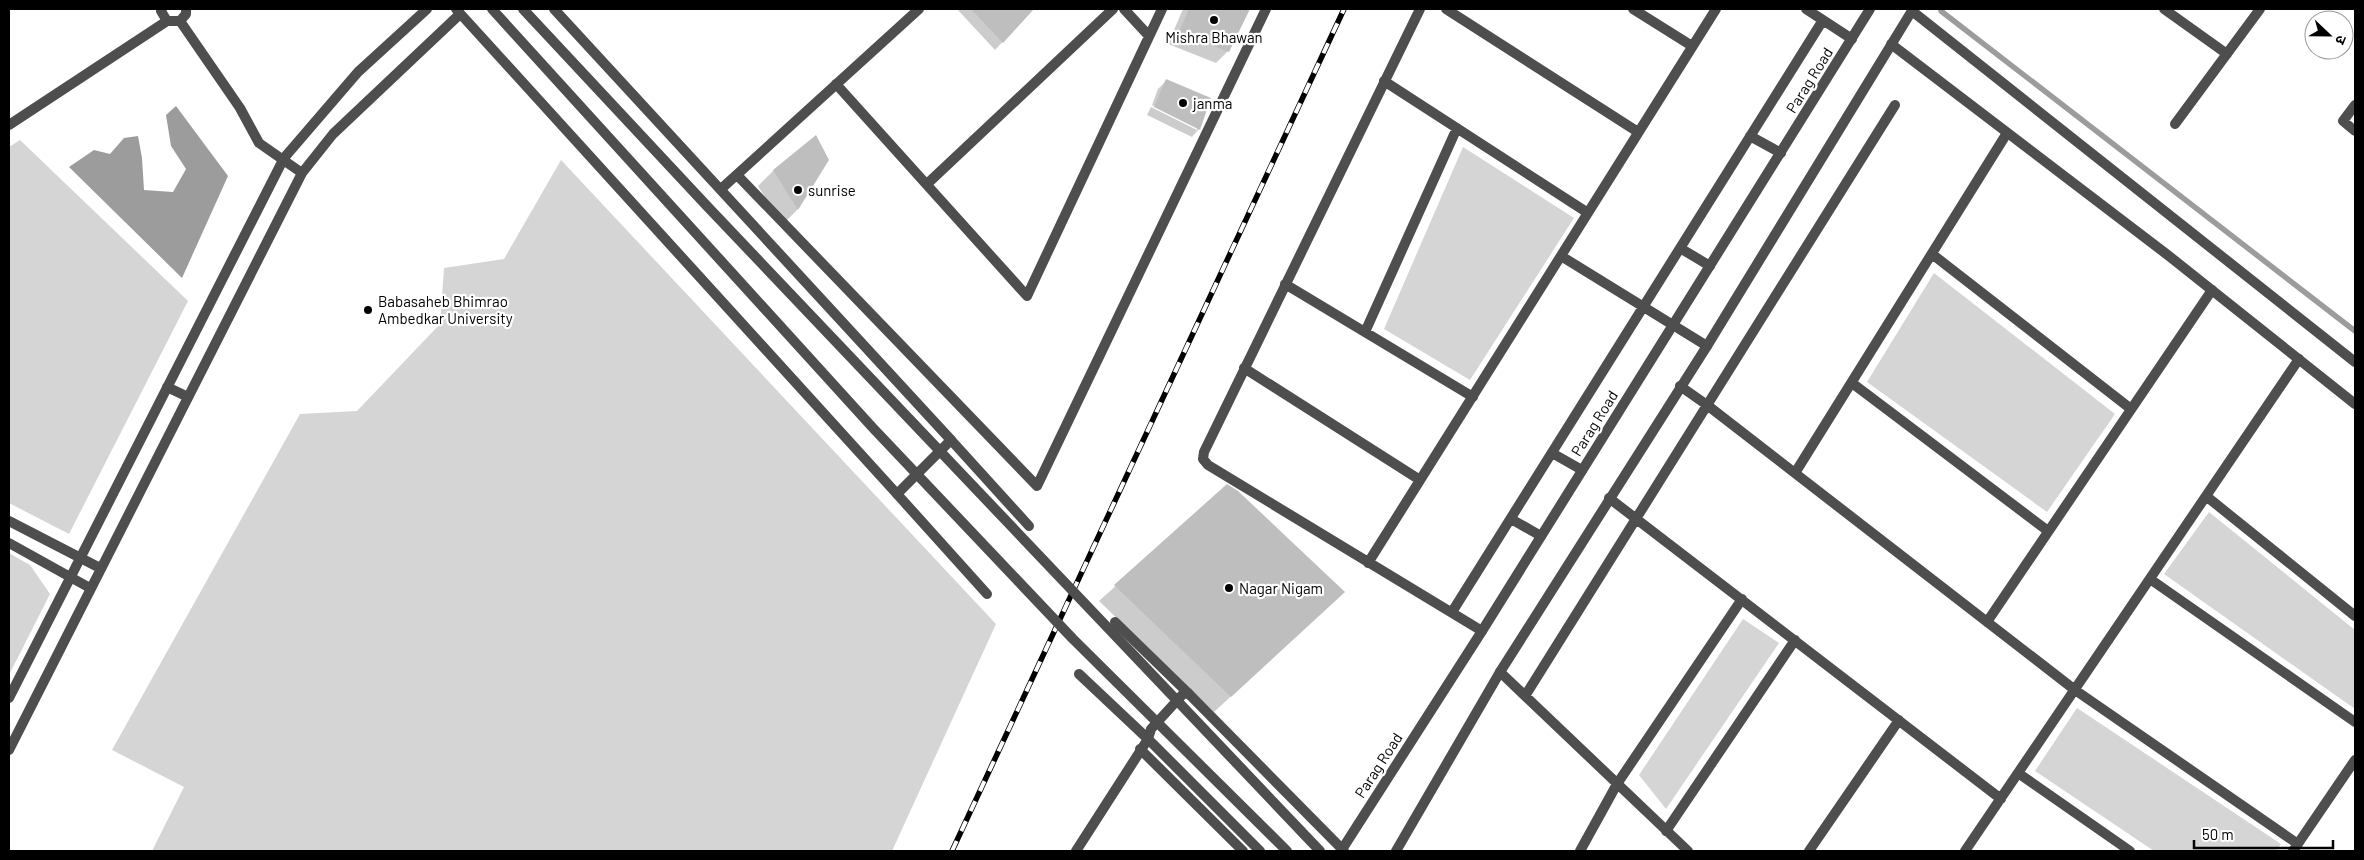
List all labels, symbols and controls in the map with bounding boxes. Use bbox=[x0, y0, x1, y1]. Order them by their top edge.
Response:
north arrow bbox=[2304, 10, 2354, 60]
marker: Mishra Bhawan bbox=[1208, 14, 1220, 26]
place label: Mishra Bhawan bbox=[1165, 28, 1263, 46]
text: उ bbox=[2332, 33, 2351, 48]
street label: Parag Road bbox=[1782, 44, 1836, 116]
place label: janma bbox=[1192, 94, 1233, 112]
marker: janma bbox=[1177, 97, 1189, 109]
place label: sunrise bbox=[808, 181, 856, 199]
marker: sunrise bbox=[792, 184, 804, 196]
place label: Babasaheb Bhimrao Ambedkar University bbox=[378, 292, 513, 327]
marker: Babasaheb Bhimrao Ambedkar University bbox=[362, 304, 374, 316]
street label: Parag Road bbox=[1567, 387, 1621, 459]
place label: Nagar Nigam bbox=[1239, 579, 1323, 597]
marker: Nagar Nigam bbox=[1223, 582, 1235, 594]
street label: Parag Road bbox=[1350, 729, 1406, 801]
scale bar bbox=[2194, 818, 2333, 850]
text: 50 m bbox=[2202, 825, 2234, 843]

